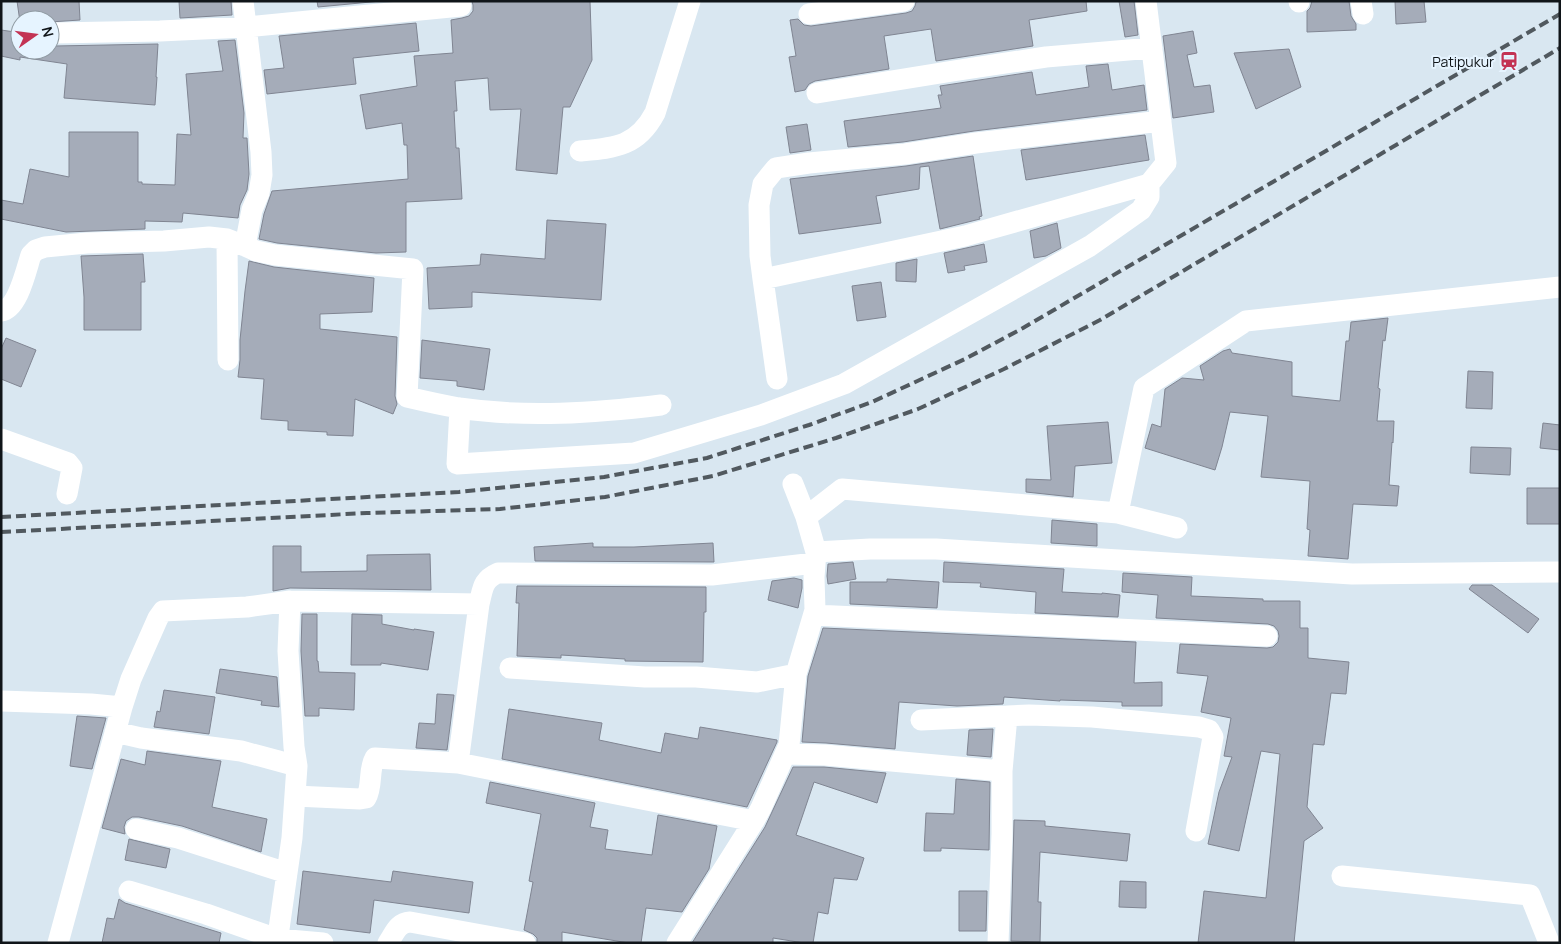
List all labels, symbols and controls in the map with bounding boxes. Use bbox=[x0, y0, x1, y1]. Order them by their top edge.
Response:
north arrow bbox=[10, 10, 60, 60]
text: N bbox=[38, 25, 59, 39]
station icon: Patipukur bbox=[1498, 50, 1520, 72]
place label: Patipukur bbox=[1432, 52, 1494, 71]

